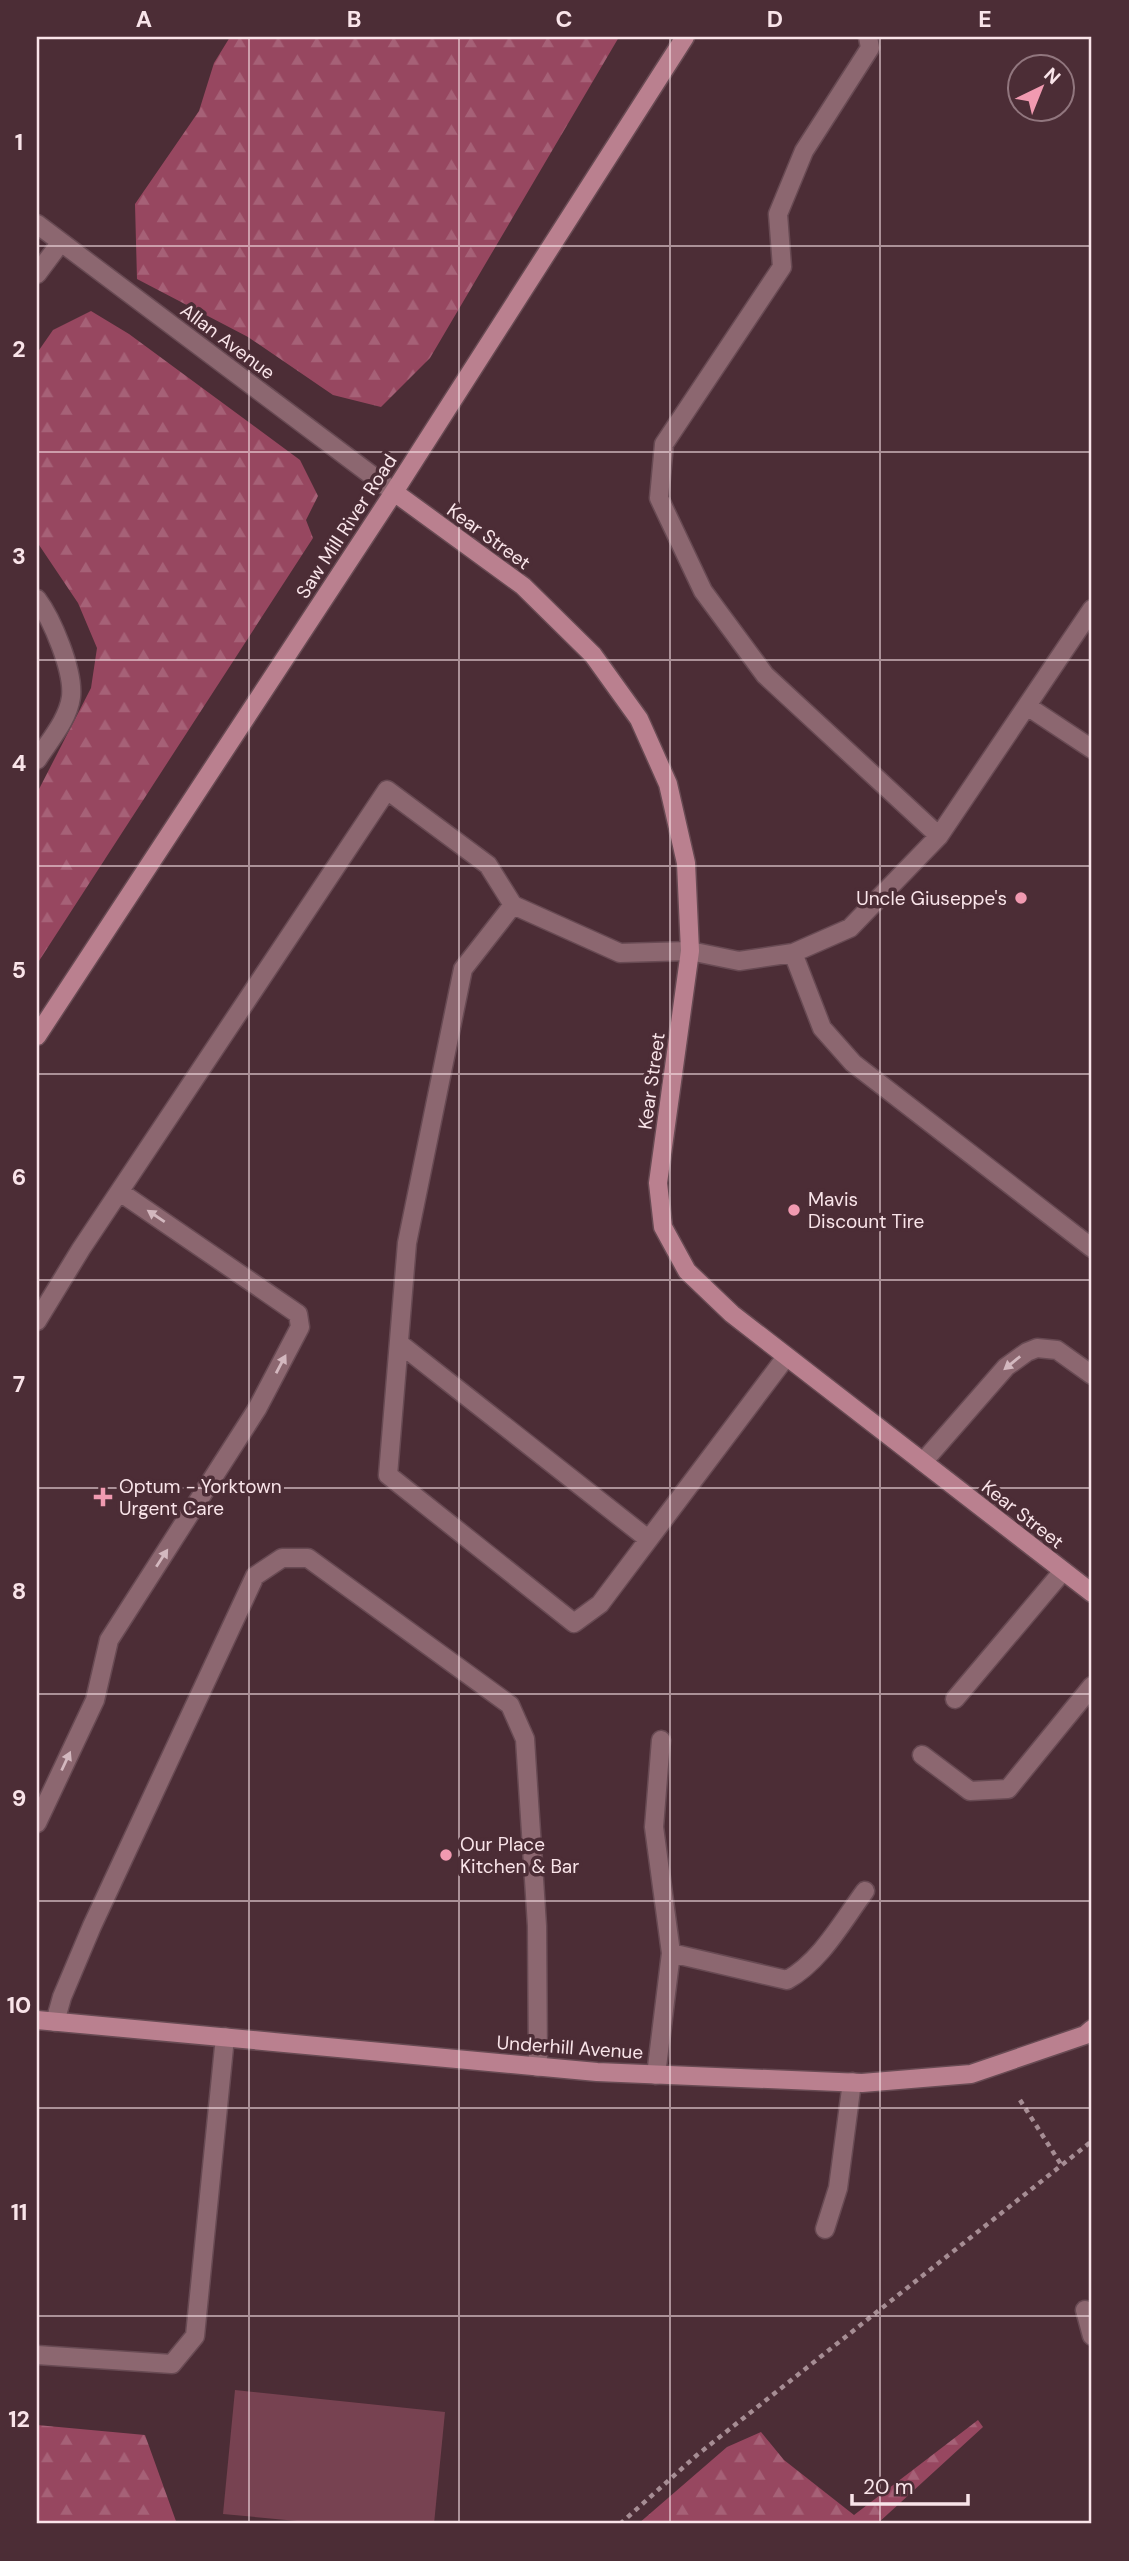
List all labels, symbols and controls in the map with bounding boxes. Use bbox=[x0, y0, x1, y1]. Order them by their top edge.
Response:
text: A bbox=[136, 4, 152, 34]
text: B bbox=[347, 4, 361, 34]
text: C bbox=[556, 4, 572, 34]
text: D bbox=[767, 4, 783, 34]
text: E bbox=[978, 4, 992, 34]
north arrow bbox=[1006, 52, 1076, 122]
text: N bbox=[1039, 62, 1066, 90]
text: 1 bbox=[15, 127, 23, 157]
street label: Allan Avenue bbox=[175, 298, 280, 385]
text: 2 bbox=[12, 334, 26, 364]
street label: Saw Mill River Road bbox=[290, 449, 402, 603]
street label: Kear Street bbox=[442, 498, 536, 575]
text: 3 bbox=[12, 541, 26, 571]
text: 4 bbox=[12, 748, 27, 778]
place label: Uncle Giuseppe's bbox=[856, 886, 1007, 911]
marker: Uncle Giuseppe's bbox=[1013, 890, 1029, 906]
text: 5 bbox=[12, 955, 26, 985]
street label: Kear Street bbox=[632, 1031, 671, 1131]
text: 6 bbox=[12, 1162, 26, 1192]
place label: Mavis Discount Tire bbox=[808, 1187, 924, 1234]
marker: Mavis Discount Tire bbox=[786, 1202, 802, 1218]
one-way arrow bbox=[147, 1209, 165, 1223]
one-way arrow bbox=[275, 1354, 287, 1374]
one-way arrow bbox=[1004, 1356, 1022, 1371]
text: 7 bbox=[13, 1369, 25, 1399]
place label: Optum - Yorktown Urgent Care bbox=[119, 1474, 282, 1521]
street label: Kear Street bbox=[977, 1475, 1069, 1554]
marker: Optum - Yorktown Urgent Care bbox=[93, 1487, 113, 1507]
one-way arrow bbox=[155, 1548, 168, 1567]
text: 8 bbox=[12, 1576, 26, 1606]
one-way arrow bbox=[61, 1751, 72, 1772]
text: 9 bbox=[12, 1783, 26, 1813]
place label: Our Place Kitchen & Bar bbox=[460, 1832, 579, 1879]
marker: Our Place Kitchen & Bar bbox=[438, 1847, 454, 1863]
text: 10 bbox=[7, 1990, 31, 2020]
street label: Underhill Avenue bbox=[496, 2030, 644, 2065]
text: 11 bbox=[11, 2197, 27, 2227]
text: 12 bbox=[8, 2404, 30, 2434]
scale bar bbox=[852, 2463, 968, 2507]
text: 20 m bbox=[863, 2473, 914, 2501]

